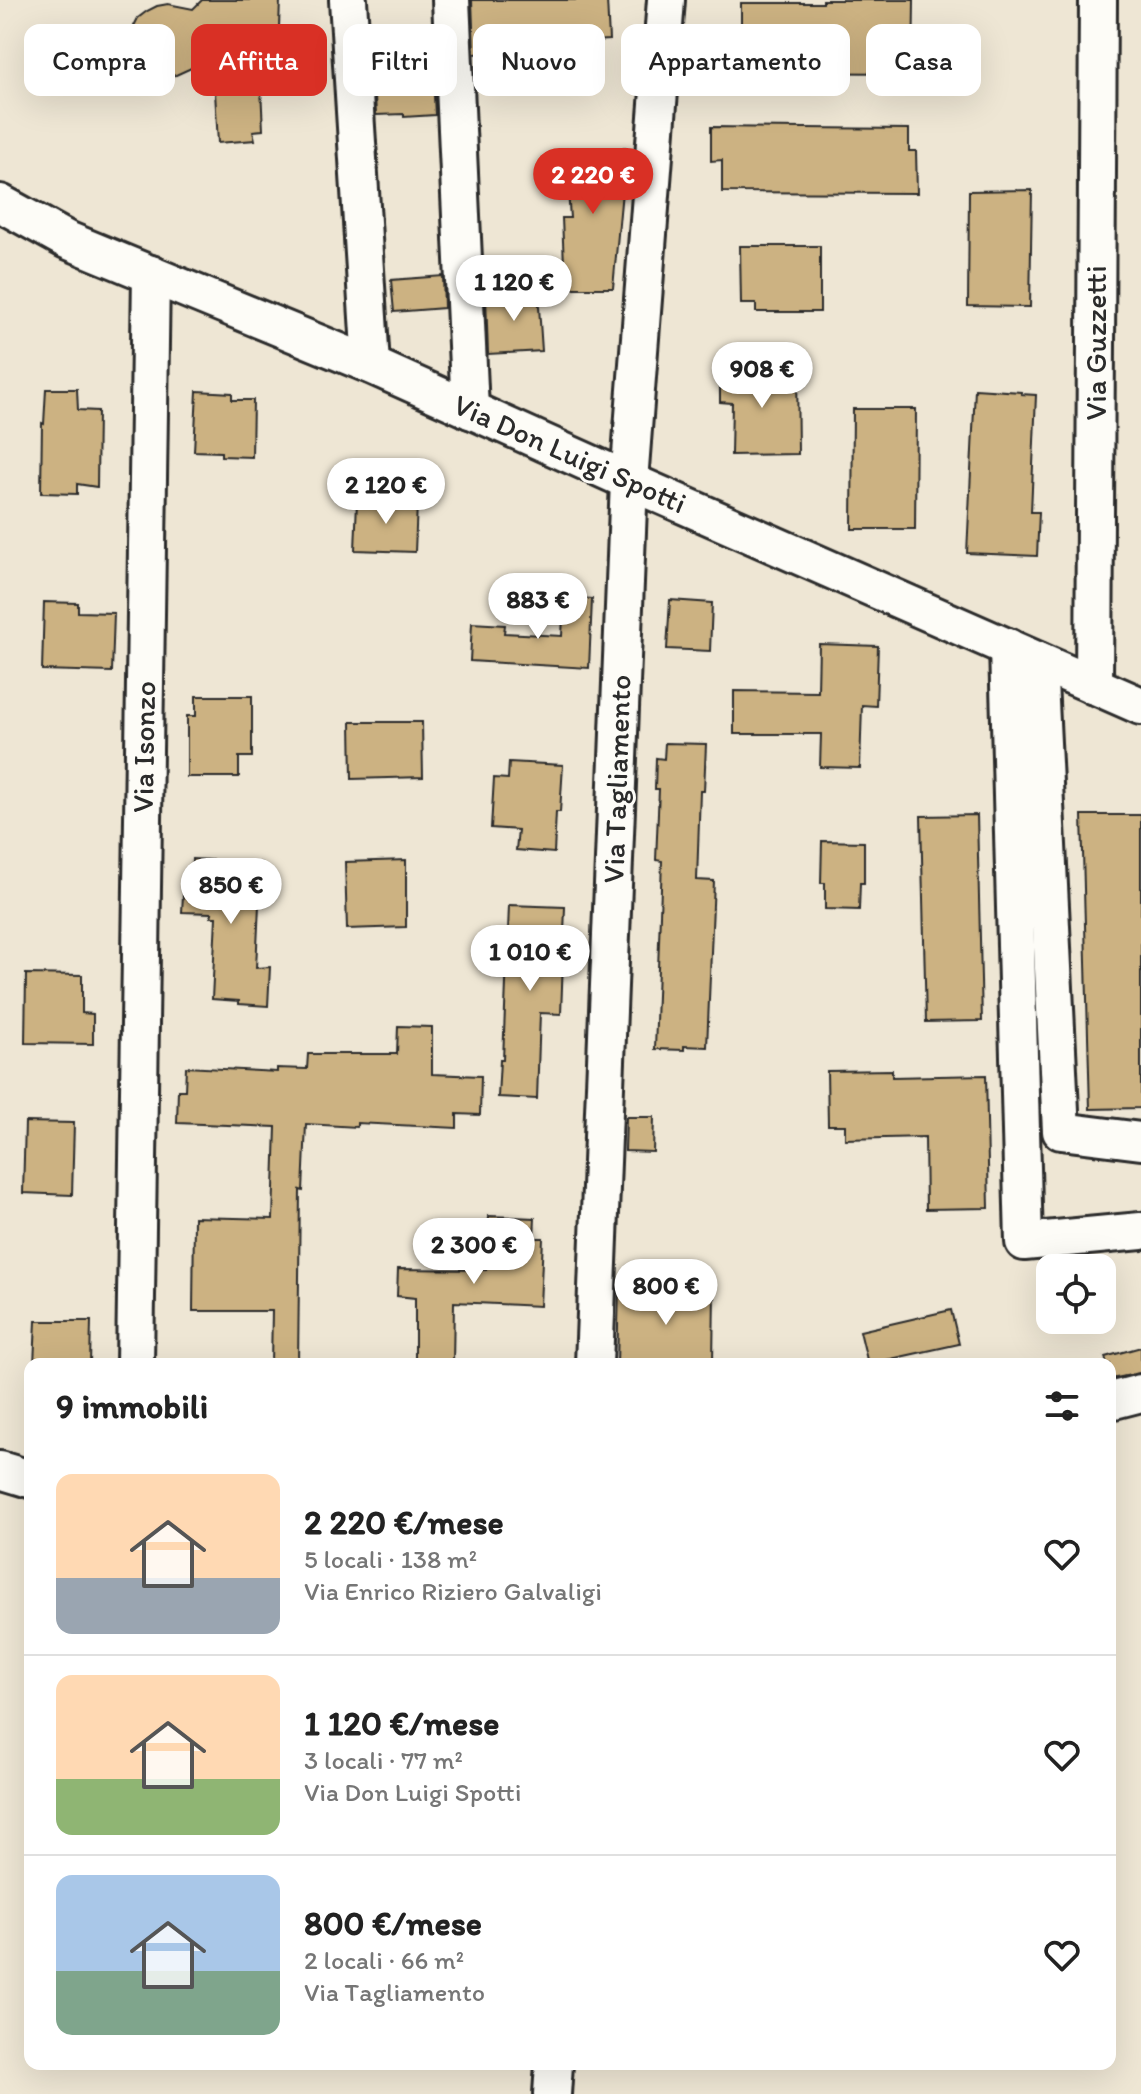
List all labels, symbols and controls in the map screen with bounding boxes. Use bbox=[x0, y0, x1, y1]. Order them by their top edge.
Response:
chip: Compra bbox=[24, 24, 175, 96]
chip: Affitta bbox=[191, 24, 327, 96]
chip: Filtri bbox=[343, 24, 457, 96]
chip: Nuovo bbox=[473, 24, 605, 96]
chip: Appartamento bbox=[621, 24, 850, 96]
chip: Casa bbox=[866, 24, 981, 96]
pin: 2 220 € bbox=[519, 148, 667, 216]
text: 2 220 € bbox=[551, 158, 635, 190]
pin: 1 120 € bbox=[440, 255, 588, 323]
text: 1 120 € bbox=[474, 265, 554, 297]
street label: Via Guzzetti bbox=[1077, 265, 1114, 421]
pin: 908 € bbox=[706, 342, 818, 410]
text: 908 € bbox=[730, 352, 794, 384]
street label: Via Don Luigi Spotti bbox=[448, 386, 692, 521]
pin: 2 120 € bbox=[312, 458, 460, 526]
text: 2 120 € bbox=[345, 468, 427, 500]
pin: 883 € bbox=[482, 573, 594, 641]
text: 883 € bbox=[506, 583, 570, 615]
street label: Via Tagliamento bbox=[594, 674, 639, 884]
street label: Via Isonzo bbox=[124, 681, 163, 813]
pin: 850 € bbox=[175, 858, 287, 926]
text: 850 € bbox=[199, 868, 263, 900]
pin: 1 010 € bbox=[456, 925, 604, 993]
text: 1 010 € bbox=[489, 935, 571, 967]
pin: 2 300 € bbox=[400, 1218, 548, 1286]
text: 2 300 € bbox=[431, 1228, 517, 1260]
map controls bbox=[1036, 1254, 1116, 1334]
button: locate bbox=[1036, 1254, 1116, 1334]
pin: 800 € bbox=[610, 1259, 722, 1327]
text: 800 € bbox=[633, 1269, 699, 1301]
icon: filters bbox=[1040, 1384, 1084, 1428]
text: 9 immobili bbox=[56, 1386, 208, 1427]
text: 2 220 €/mese bbox=[304, 1502, 504, 1543]
icon: home bbox=[120, 1506, 216, 1602]
icon: heart bbox=[1040, 1532, 1084, 1576]
text: 5 locali · 138 m² bbox=[304, 1543, 477, 1575]
text: Via Enrico Riziero Galvaligi bbox=[304, 1575, 602, 1607]
text: 1 120 €/mese bbox=[304, 1703, 500, 1744]
icon: home bbox=[120, 1707, 216, 1803]
icon: heart bbox=[1040, 1733, 1084, 1777]
text: 3 locali · 77 m² bbox=[304, 1744, 463, 1776]
text: Via Don Luigi Spotti bbox=[304, 1776, 522, 1808]
text: 800 €/mese bbox=[304, 1903, 482, 1944]
icon: home bbox=[120, 1907, 216, 2003]
icon: heart bbox=[1040, 1933, 1084, 1977]
text: 2 locali · 66 m² bbox=[304, 1944, 464, 1976]
text: Via Tagliamento bbox=[304, 1976, 485, 2008]

